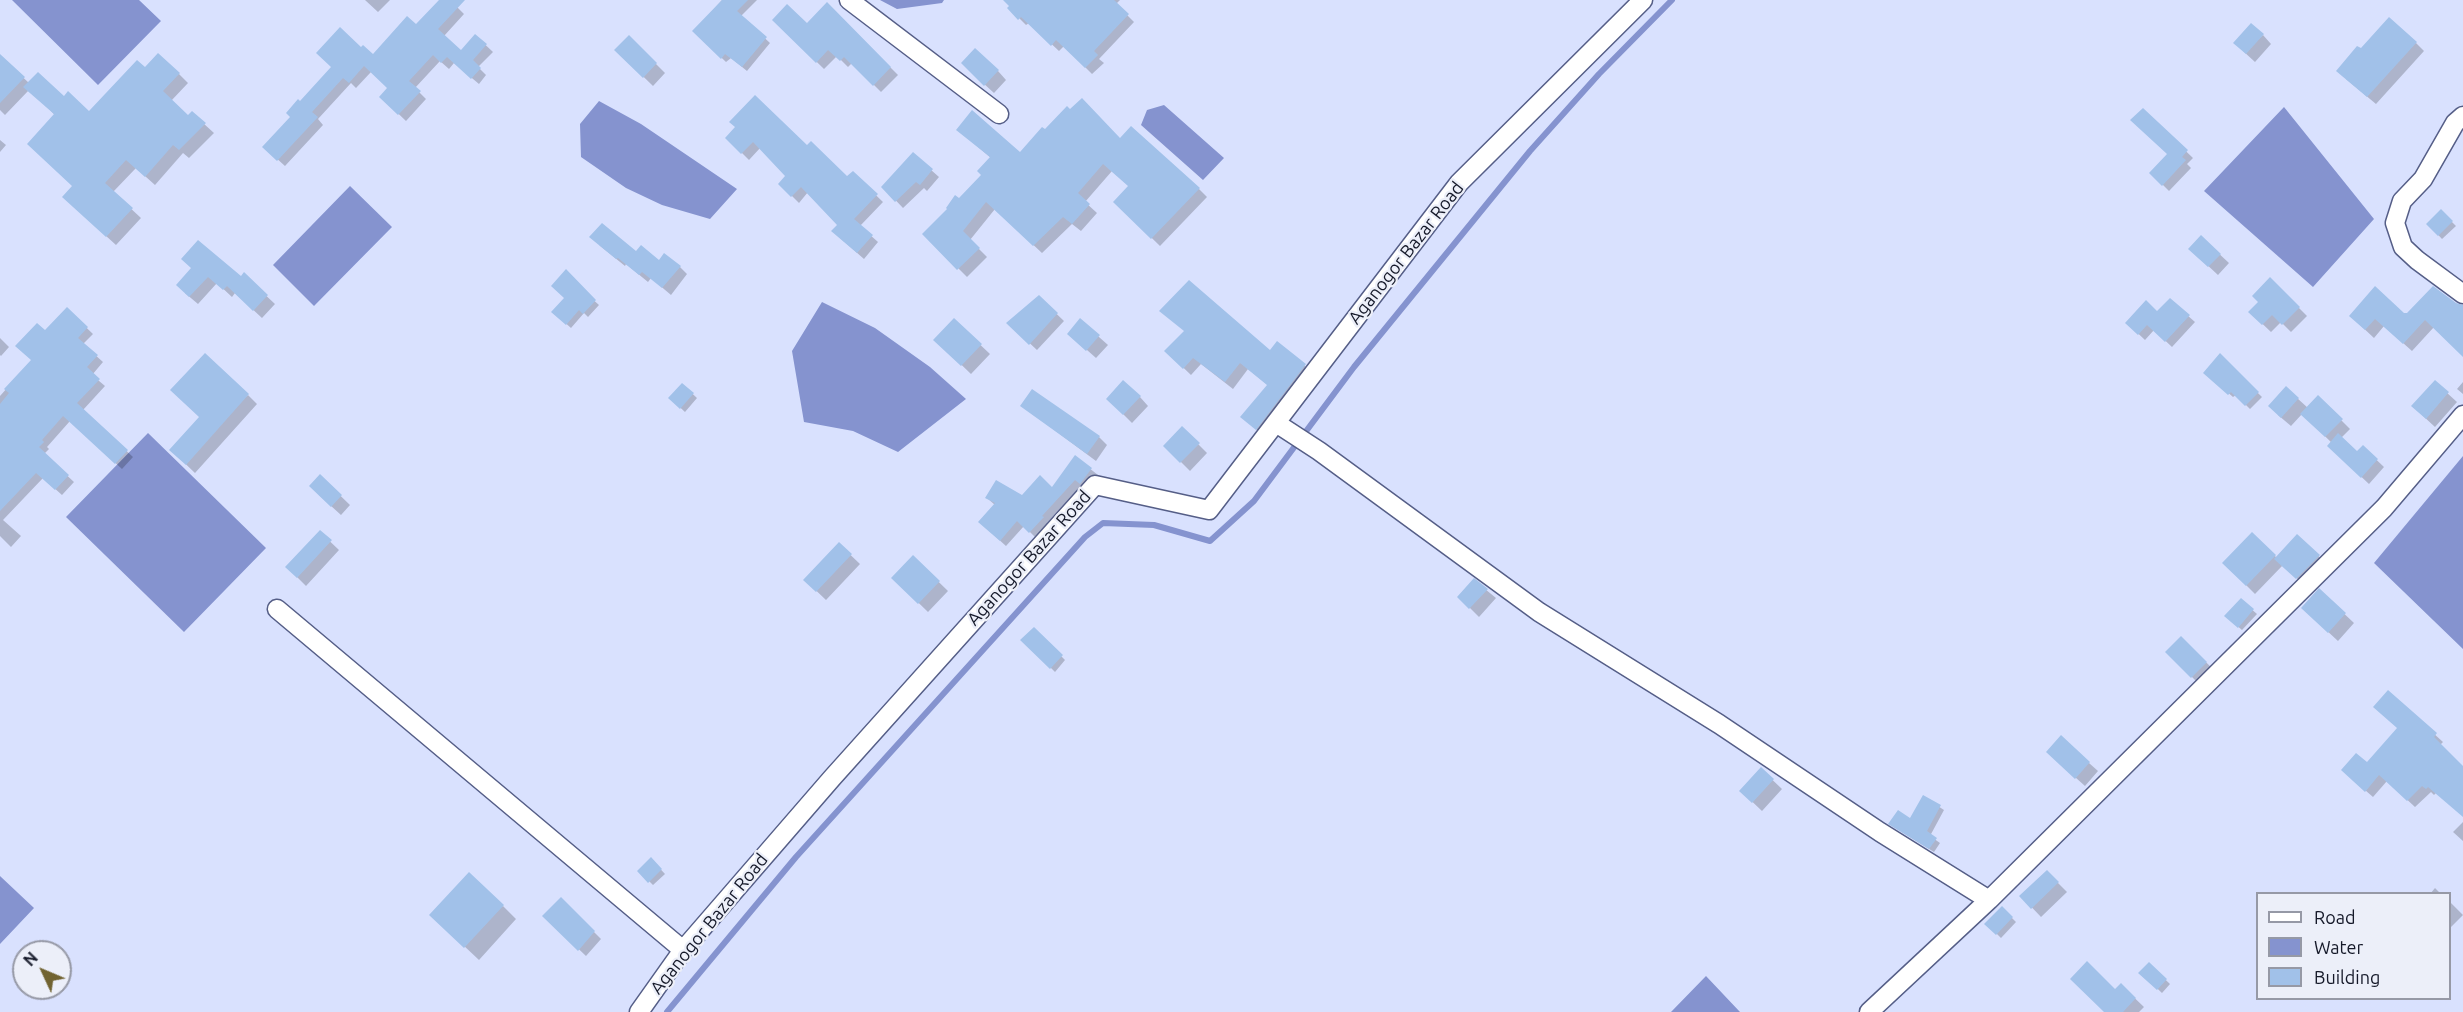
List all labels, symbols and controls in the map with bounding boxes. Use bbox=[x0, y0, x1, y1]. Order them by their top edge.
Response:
street label: Aganogor Bazar Road bbox=[1344, 178, 1468, 328]
street label: Aganogor Bazar Road bbox=[963, 486, 1095, 630]
street label: Aganogor Bazar Road bbox=[646, 849, 772, 999]
legend bbox=[2256, 892, 2451, 1000]
text: Road bbox=[2314, 907, 2356, 927]
text: Water bbox=[2314, 937, 2363, 957]
north arrow bbox=[12, 940, 72, 1000]
text: N bbox=[20, 948, 41, 969]
text: Building bbox=[2314, 967, 2380, 987]

